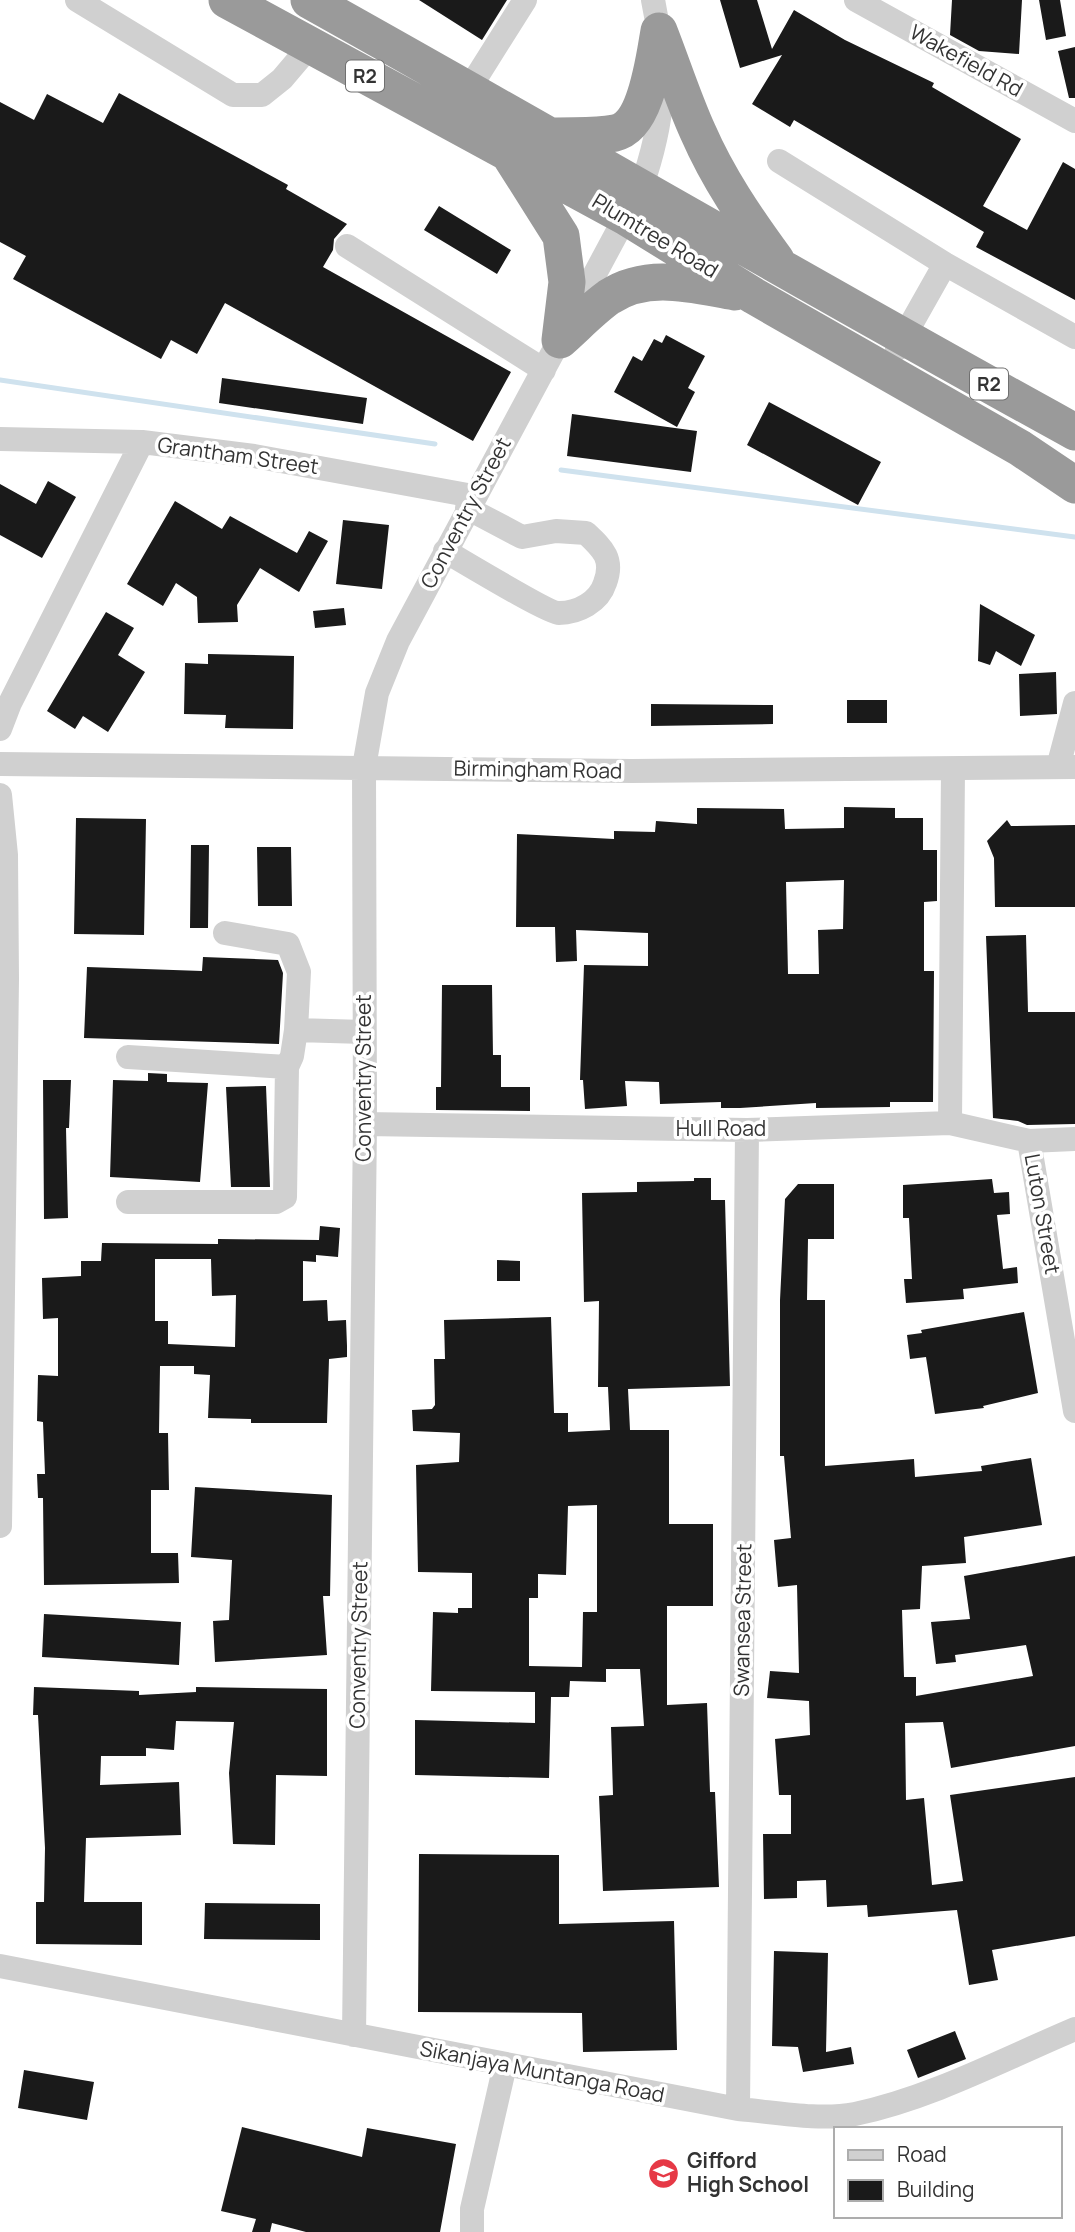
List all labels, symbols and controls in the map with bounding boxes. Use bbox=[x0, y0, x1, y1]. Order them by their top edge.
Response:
street label: Wakefield Rd bbox=[905, 18, 1028, 103]
road number: R2 bbox=[346, 60, 384, 92]
street label: Plumtree Road bbox=[587, 187, 724, 284]
road number: R2 bbox=[970, 368, 1008, 400]
street label: Grantham Street bbox=[156, 430, 320, 480]
street label: Conventry Street bbox=[413, 432, 517, 593]
street label: Birmingham Road bbox=[453, 754, 623, 784]
street label: Conventry Street bbox=[349, 994, 377, 1162]
street label: Hull Road bbox=[676, 1114, 766, 1142]
street label: Luton Street bbox=[1019, 1151, 1067, 1276]
street label: Swansea Street bbox=[727, 1543, 757, 1697]
street label: Conventry Street bbox=[343, 1561, 373, 1729]
street label: Sikanjaya Muntanga Road bbox=[418, 2034, 667, 2108]
legend bbox=[834, 2127, 1061, 2218]
text: Road bbox=[897, 2140, 947, 2168]
place label: Gifford High School bbox=[687, 2146, 809, 2198]
school or university icon: Gifford High School bbox=[647, 2156, 681, 2190]
text: Building bbox=[897, 2175, 974, 2203]

